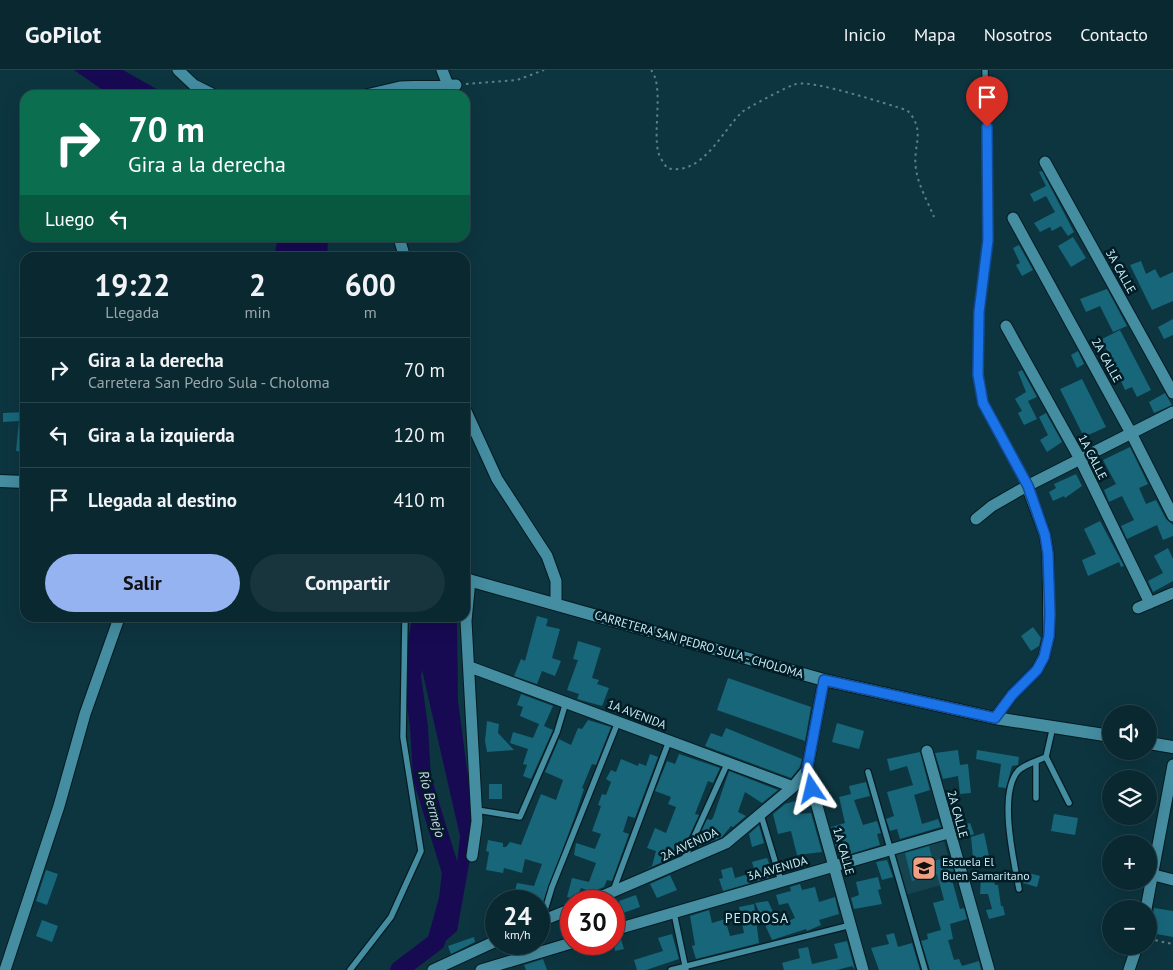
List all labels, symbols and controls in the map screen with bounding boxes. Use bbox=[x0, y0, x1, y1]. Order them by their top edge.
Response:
text: GoPilot bbox=[25, 19, 101, 50]
text: Inicio bbox=[843, 23, 886, 46]
text: Mapa bbox=[914, 23, 956, 46]
text: Nosotros bbox=[984, 23, 1052, 46]
text: Contacto bbox=[1080, 23, 1148, 46]
pin bbox=[966, 76, 1008, 127]
icon: arrive bbox=[973, 83, 1001, 111]
text: 70 m bbox=[128, 106, 205, 152]
icon: right bbox=[45, 110, 110, 175]
text: Gira a la derecha bbox=[128, 150, 286, 178]
icon: left bbox=[105, 205, 133, 233]
text: Luego bbox=[45, 207, 95, 231]
street label: 3A CALLE bbox=[1103, 246, 1139, 296]
text: 19:22 bbox=[94, 265, 170, 304]
text: 2 bbox=[249, 265, 266, 304]
text: 600 bbox=[345, 265, 396, 304]
text: Llegada bbox=[105, 302, 159, 322]
text: min bbox=[245, 302, 271, 322]
text: m bbox=[364, 302, 377, 322]
street label: 2A CALLE bbox=[1089, 335, 1125, 385]
text: Gira a la derecha bbox=[88, 348, 224, 372]
icon: right bbox=[45, 356, 73, 384]
text: 70 m bbox=[404, 358, 445, 382]
text: Carretera San Pedro Sula - Choloma bbox=[88, 372, 330, 392]
icon: left bbox=[45, 421, 73, 449]
text: Gira a la izquierda bbox=[88, 423, 235, 447]
text: 120 m bbox=[393, 423, 445, 447]
street label: 1A CALLE bbox=[1075, 432, 1111, 482]
icon: arrive bbox=[45, 486, 73, 514]
text: Llegada al destino bbox=[88, 488, 237, 512]
text: 410 m bbox=[393, 488, 445, 512]
button: Salir bbox=[45, 554, 240, 612]
button: Compartir bbox=[250, 554, 445, 612]
street label: CARRETERA SAN PEDRO SULA - CHOLOMA bbox=[593, 607, 805, 681]
street label: 1A AVENIDA bbox=[605, 696, 669, 732]
map controls bbox=[1102, 705, 1157, 955]
button: sound bbox=[1102, 705, 1157, 760]
position arrow bbox=[785, 762, 837, 814]
water label: Río Bermejo bbox=[414, 769, 450, 839]
button: layers bbox=[1102, 770, 1157, 825]
street label: 2A CALLE bbox=[944, 789, 972, 839]
street label: 2A AVENIDA bbox=[658, 824, 720, 864]
street label: 1A CALLE bbox=[830, 826, 858, 876]
button: + bbox=[1102, 835, 1157, 890]
street label: 3A AVENIDA bbox=[745, 852, 809, 884]
place label: Escuela El Buen Samaritano bbox=[942, 854, 1030, 883]
school or university icon: Escuela El Buen Samaritano bbox=[911, 855, 937, 881]
speed limit sign: 30 bbox=[560, 890, 625, 955]
text: 24 bbox=[503, 900, 532, 932]
button: − bbox=[1102, 900, 1157, 955]
district label: PEDROSA bbox=[725, 909, 789, 927]
text: km/h bbox=[504, 927, 531, 942]

